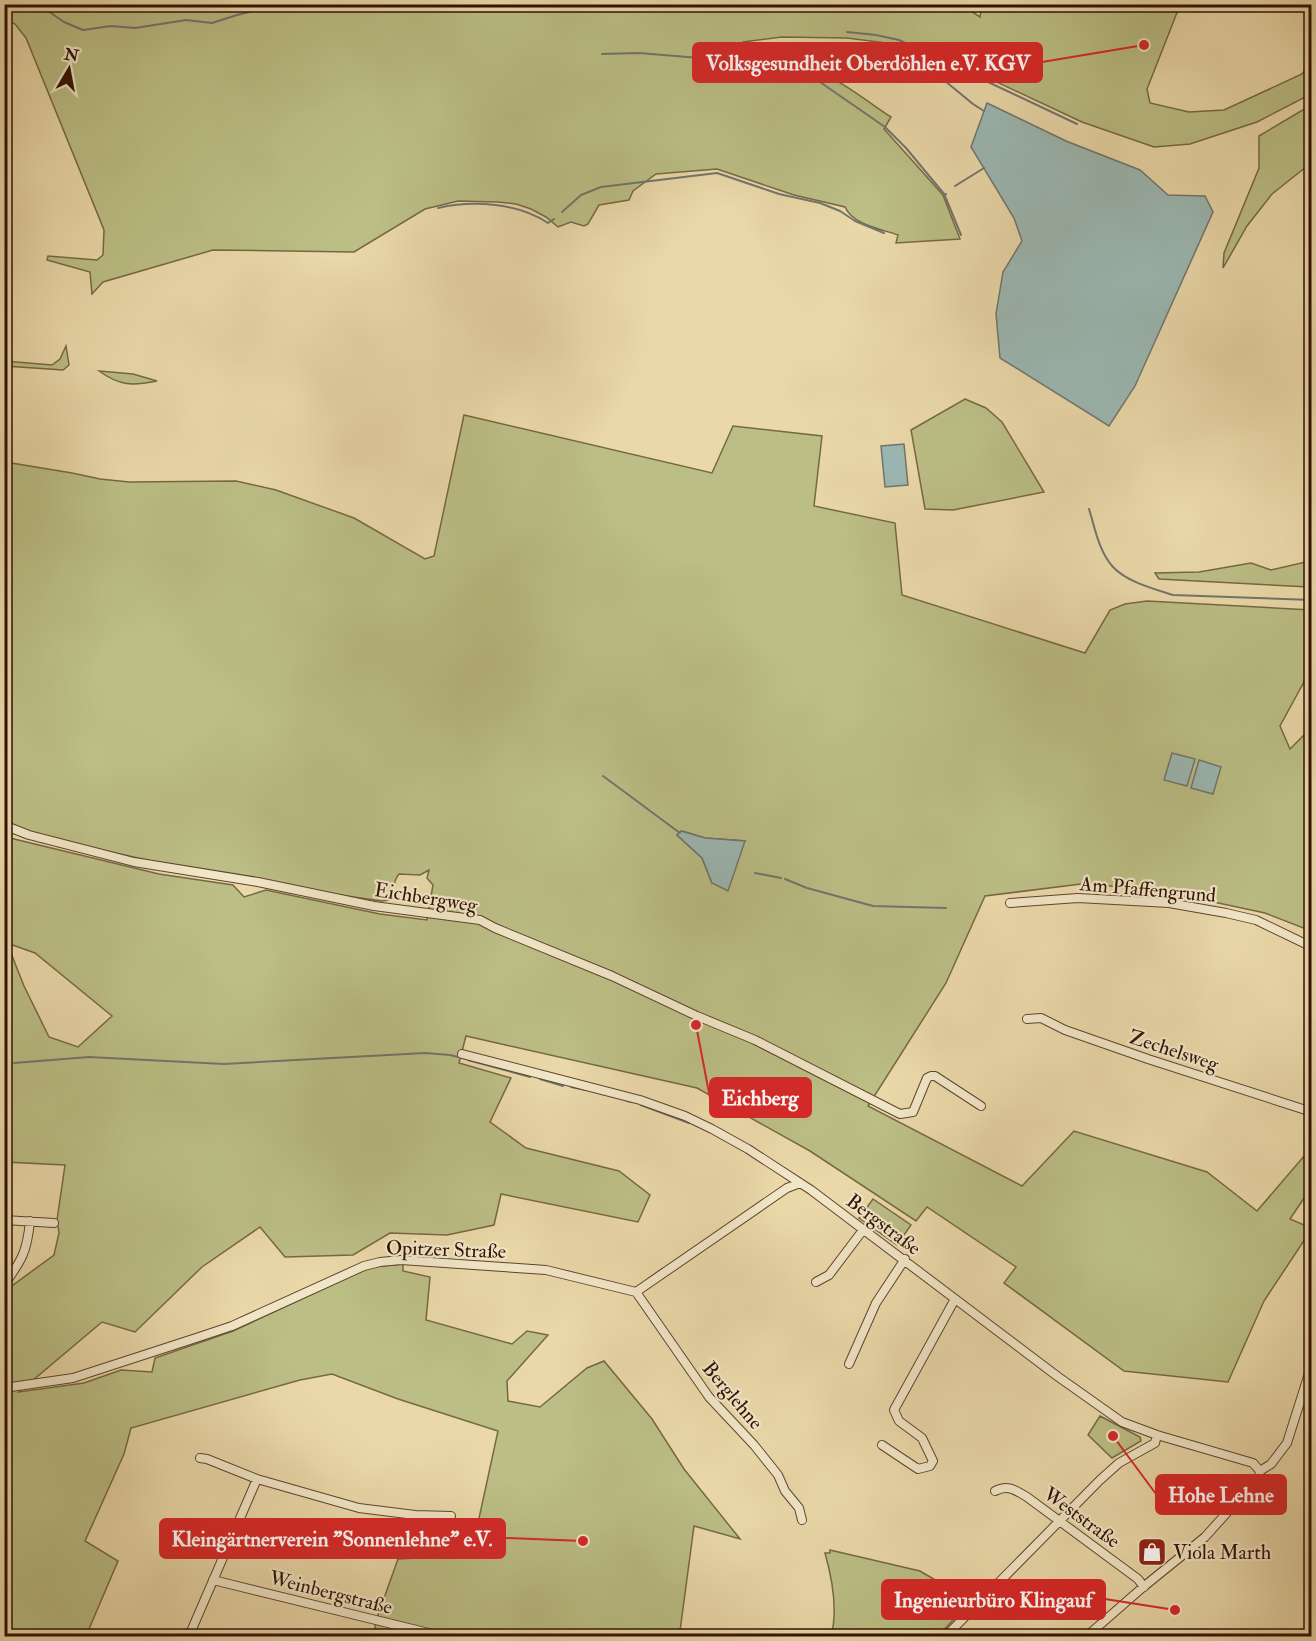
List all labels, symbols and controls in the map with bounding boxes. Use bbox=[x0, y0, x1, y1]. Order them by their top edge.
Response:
north arrow bbox=[39, 39, 99, 99]
callout: Volksgesundheit Oberdöhlen e.V. KGV bbox=[693, 43, 1042, 82]
text: N bbox=[62, 44, 81, 66]
text: Volksgesundheit Oberdöhlen e.V. KGV bbox=[705, 50, 1032, 77]
street label: Am Pfaffengrund bbox=[1078, 871, 1217, 908]
street label: Eichbergweg bbox=[373, 877, 480, 918]
street label: Zechelsweg bbox=[1126, 1024, 1223, 1077]
callout: Eichberg bbox=[710, 1078, 811, 1117]
text: Eichberg bbox=[721, 1085, 799, 1112]
street label: Bergstraße bbox=[841, 1188, 926, 1261]
street label: Opitzer Straße bbox=[385, 1235, 506, 1265]
street label: Berglehne bbox=[697, 1356, 768, 1434]
callout: Hohe Lehne bbox=[1156, 1475, 1286, 1514]
street label: Weststraße bbox=[1038, 1481, 1125, 1554]
text: Hohe Lehne bbox=[1168, 1482, 1274, 1509]
callout: Kleingärtnerverein "Sonnenlehne" e.V. bbox=[160, 1519, 505, 1558]
text: Kleingärtnerverein "Sonnenlehne" e.V. bbox=[171, 1526, 493, 1553]
shop icon: Viola Marth bbox=[1136, 1536, 1168, 1568]
place label: Viola Marth bbox=[1173, 1540, 1272, 1565]
street label: Weinbergstraße bbox=[266, 1565, 395, 1620]
callout: Ingenieurbüro Klingauf bbox=[882, 1580, 1105, 1619]
text: Ingenieurbüro Klingauf bbox=[894, 1587, 1096, 1614]

